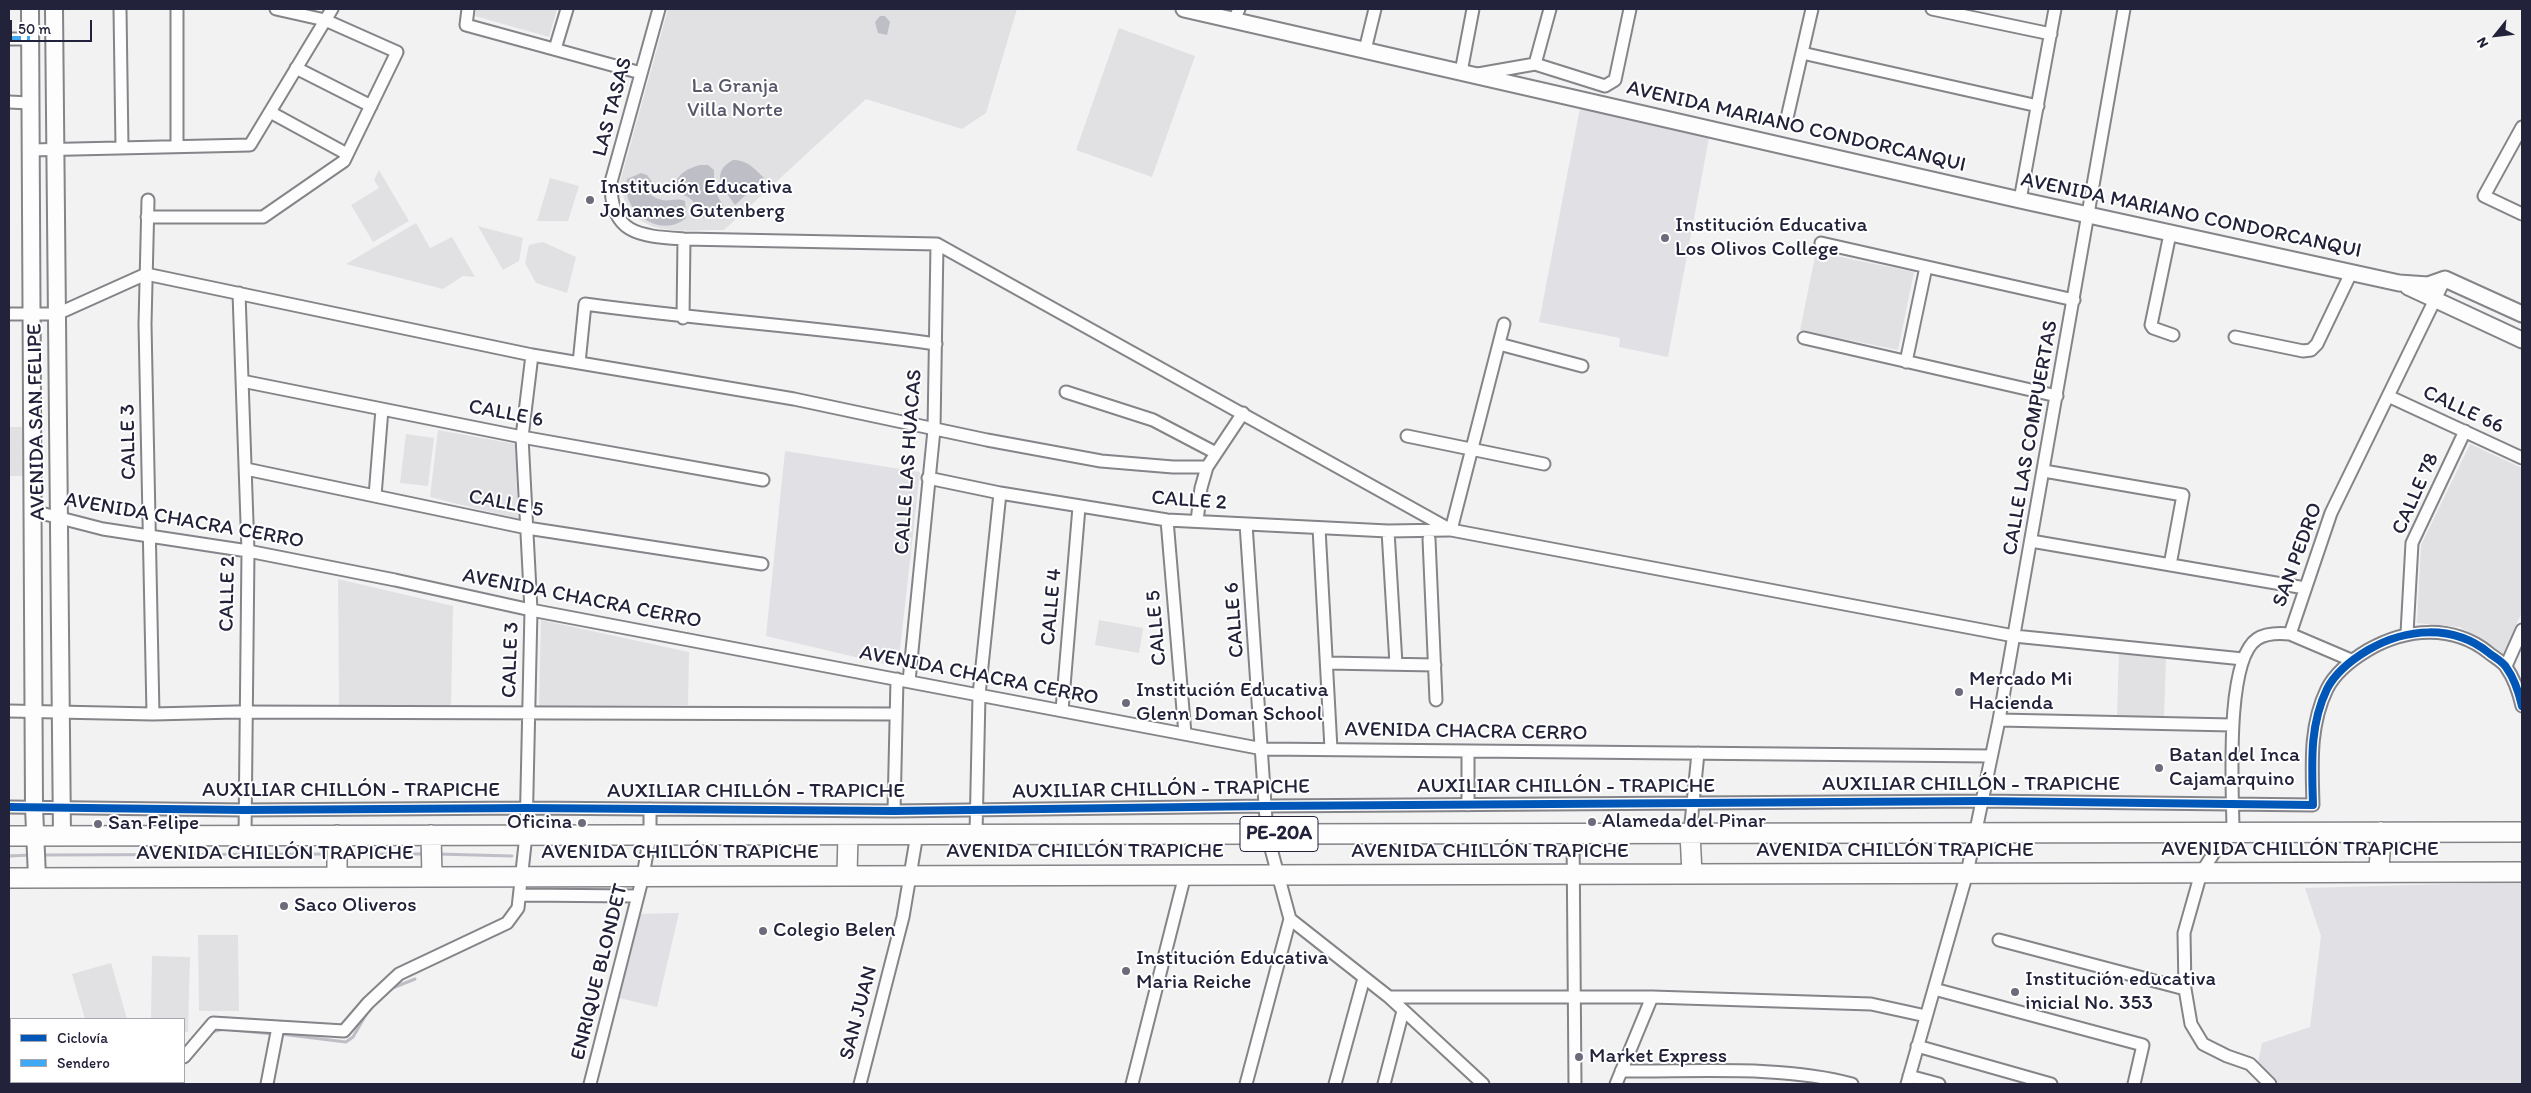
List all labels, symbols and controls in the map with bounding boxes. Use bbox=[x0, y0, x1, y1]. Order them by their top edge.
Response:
scale bar bbox=[12, 10, 95, 42]
north arrow bbox=[2471, 10, 2521, 60]
text: 50 m bbox=[18, 20, 51, 38]
text: N bbox=[2473, 34, 2492, 51]
street label: LAS TASAS bbox=[588, 55, 638, 159]
park label: La Granja Villa Norte bbox=[687, 74, 783, 124]
street label: AVENIDA MARIANO CONDORCANQUI bbox=[1624, 76, 1968, 178]
street label: AVENIDA MARIANO CONDORCANQUI bbox=[2019, 168, 2363, 264]
place label: Institución Educativa Johannes Gutenberg bbox=[600, 175, 792, 225]
marker: Institución Educativa Johannes Gutenberg bbox=[584, 194, 596, 206]
place label: Institución Educativa Los Olivos College bbox=[1675, 213, 1867, 263]
marker: Institución Educativa Los Olivos College bbox=[1659, 232, 1671, 244]
street label: CALLE LAS COMPUERTAS bbox=[1998, 318, 2064, 558]
street label: AVENIDA SAN FELIPE bbox=[23, 323, 51, 521]
street label: CALLE LAS HUACAS bbox=[890, 368, 928, 556]
street label: CALLE 66 bbox=[2418, 380, 2508, 440]
street label: CALLE 6 bbox=[466, 394, 546, 434]
street label: CALLE 3 bbox=[116, 404, 142, 480]
street label: CALLE 78 bbox=[2387, 449, 2445, 539]
street label: CALLE 5 bbox=[466, 484, 546, 524]
street label: CALLE 2 bbox=[1150, 486, 1228, 516]
street label: AVENIDA CHACRA CERRO bbox=[62, 488, 306, 554]
street label: SAN PEDRO bbox=[2267, 499, 2329, 611]
street label: CALLE 2 bbox=[215, 556, 241, 632]
street label: AVENIDA CHACRA CERRO bbox=[460, 563, 704, 635]
street label: CALLE 4 bbox=[1036, 567, 1068, 647]
street label: CALLE 6 bbox=[1220, 581, 1250, 659]
street label: CALLE 5 bbox=[1141, 589, 1173, 667]
street label: CALLE 3 bbox=[497, 622, 525, 698]
street label: AVENIDA CHACRA CERRO bbox=[857, 640, 1101, 712]
place label: Mercado Mi Hacienda bbox=[1969, 667, 2072, 717]
place label: Institución Educativa Glenn Doman School bbox=[1136, 678, 1328, 728]
marker: Mercado Mi Hacienda bbox=[1953, 686, 1965, 698]
marker: Institución Educativa Glenn Doman School bbox=[1120, 697, 1132, 709]
street label: AVENIDA CHACRA CERRO bbox=[1344, 717, 1588, 747]
place label: Batan del Inca Cajamarquino bbox=[2169, 743, 2300, 793]
marker: Batan del Inca Cajamarquino bbox=[2153, 762, 2165, 774]
street label: AUXILIAR CHILLÓN - TRAPICHE bbox=[1822, 772, 2120, 798]
street label: AUXILIAR CHILLÓN - TRAPICHE bbox=[1417, 774, 1715, 800]
street label: AUXILIAR CHILLÓN - TRAPICHE bbox=[1012, 775, 1310, 805]
street label: AUXILIAR CHILLÓN - TRAPICHE bbox=[202, 778, 500, 804]
street label: AUXILIAR CHILLÓN - TRAPICHE bbox=[607, 779, 905, 805]
place label: Alameda del Pinar bbox=[1602, 809, 1766, 835]
place label: Oficina bbox=[507, 810, 572, 836]
place label: San Felipe bbox=[108, 811, 199, 837]
road number: PE-20A bbox=[1240, 816, 1318, 852]
marker: Alameda del Pinar bbox=[1586, 816, 1598, 828]
marker: Oficina bbox=[576, 817, 588, 829]
marker: San Felipe bbox=[92, 818, 104, 830]
street label: AVENIDA CHILLÓN TRAPICHE bbox=[2161, 837, 2439, 863]
street label: AVENIDA CHILLÓN TRAPICHE bbox=[1756, 838, 2034, 864]
street label: AVENIDA CHILLÓN TRAPICHE bbox=[946, 839, 1224, 865]
street label: AVENIDA CHILLÓN TRAPICHE bbox=[1351, 839, 1629, 865]
street label: AVENIDA CHILLÓN TRAPICHE bbox=[541, 840, 819, 866]
street label: AVENIDA CHILLÓN TRAPICHE bbox=[136, 841, 414, 867]
street label: ENRIQUE BLONDET bbox=[566, 881, 634, 1063]
place label: Saco Oliveros bbox=[294, 893, 417, 919]
marker: Saco Oliveros bbox=[278, 900, 290, 912]
place label: Colegio Belen bbox=[773, 918, 895, 944]
marker: Colegio Belen bbox=[757, 925, 769, 937]
place label: Institución Educativa Maria Reiche bbox=[1136, 946, 1328, 996]
street label: SAN JUAN bbox=[834, 963, 884, 1063]
marker: Institución Educativa Maria Reiche bbox=[1120, 965, 1132, 977]
place label: Institución educativa inicial No. 353 bbox=[2025, 967, 2216, 1017]
marker: Institución educativa inicial No. 353 bbox=[2009, 986, 2021, 998]
legend bbox=[10, 1018, 185, 1083]
text: Ciclovía bbox=[57, 1029, 108, 1047]
place label: Market Express bbox=[1589, 1044, 1727, 1070]
marker: Market Express bbox=[1573, 1051, 1585, 1063]
text: Sendero bbox=[57, 1054, 110, 1072]

